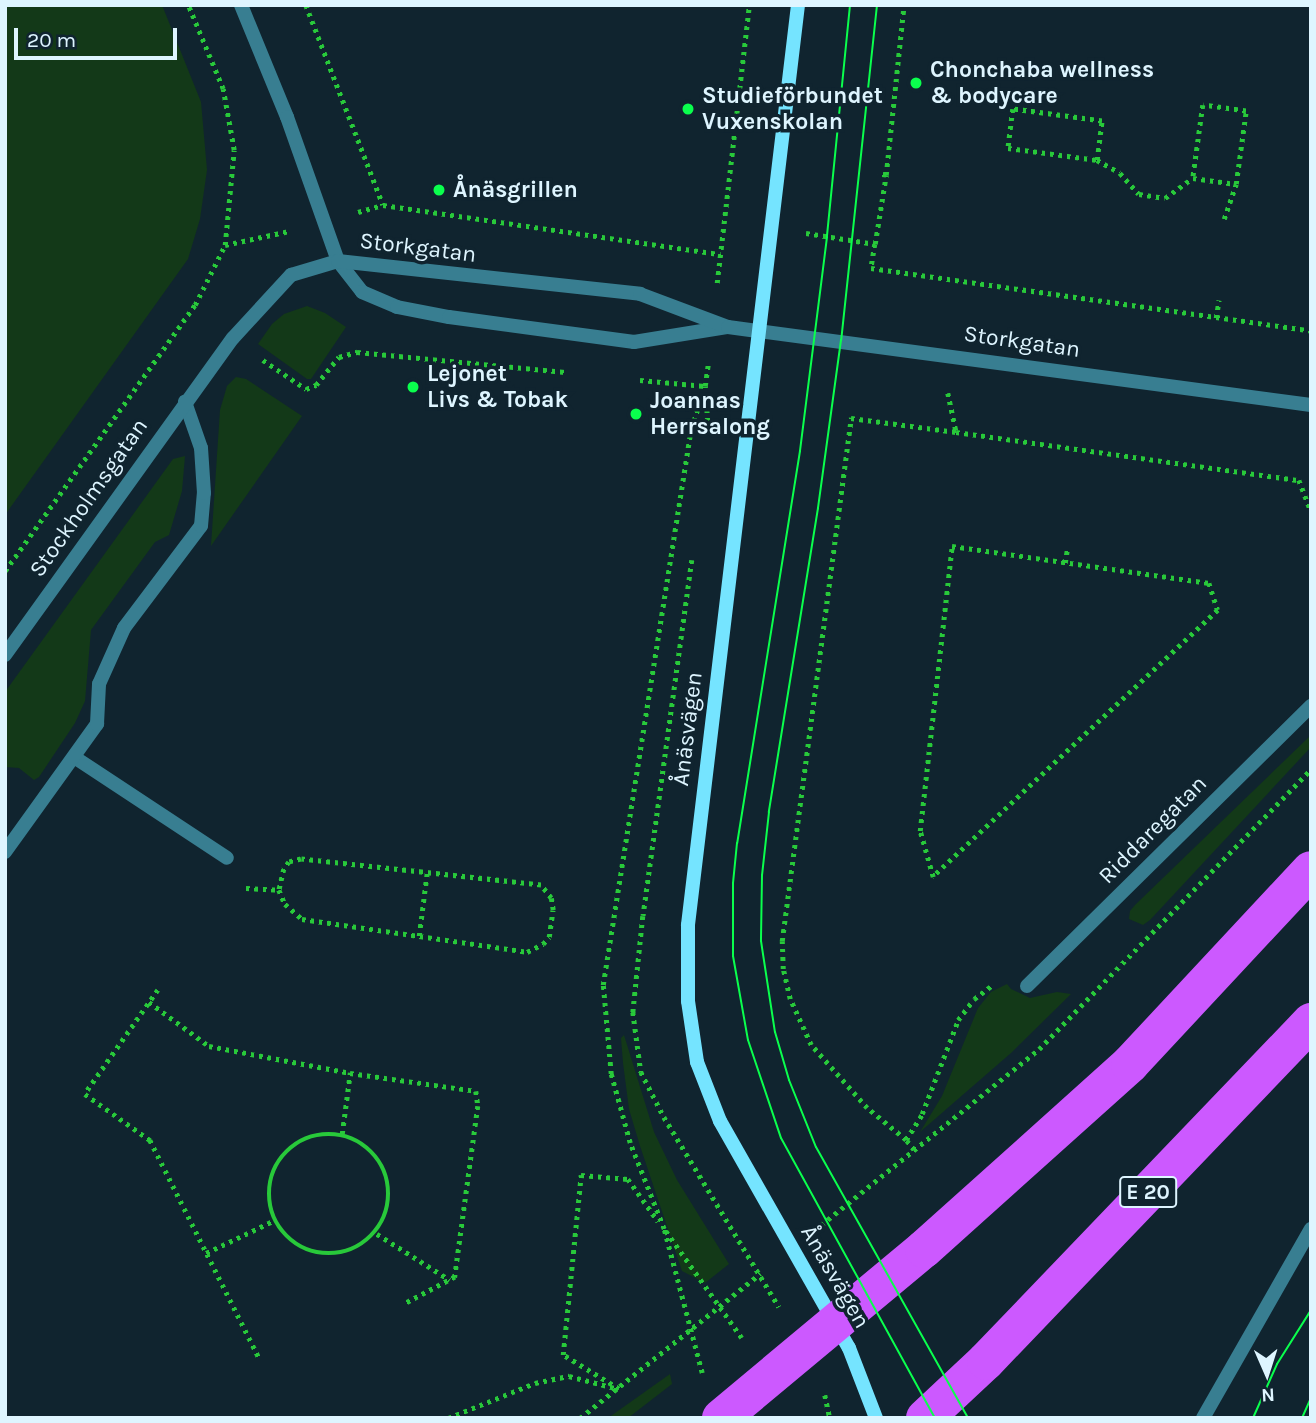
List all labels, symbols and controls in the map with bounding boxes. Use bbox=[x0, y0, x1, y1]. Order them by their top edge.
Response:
scale bar bbox=[18, 14, 180, 58]
text: 20 m bbox=[27, 28, 76, 52]
place label: Chonchaba wellness & bodycare bbox=[930, 56, 1154, 110]
marker: Chonchaba wellness & bodycare bbox=[908, 75, 924, 91]
place label: Studieförbundet Vuxenskolan bbox=[702, 82, 883, 136]
marker: Studieförbundet Vuxenskolan bbox=[680, 101, 696, 117]
place label: Ånäsgrillen bbox=[453, 176, 578, 204]
marker: Ånäsgrillen bbox=[431, 182, 447, 198]
street label: Storkgatan bbox=[358, 227, 478, 269]
street label: Storkgatan bbox=[962, 320, 1082, 364]
place label: Lejonet Livs & Tobak bbox=[427, 360, 568, 414]
marker: Lejonet Livs & Tobak bbox=[405, 379, 421, 395]
place label: Joannas Herrsalong bbox=[650, 387, 770, 441]
marker: Joannas Herrsalong bbox=[628, 406, 644, 422]
street label: Stockholmsgatan bbox=[24, 413, 154, 583]
street label: Ånäsvägen bbox=[667, 670, 709, 788]
street label: Riddaregatan bbox=[1093, 770, 1213, 890]
road number: E 20 bbox=[1118, 1174, 1178, 1210]
street label: Ånäsvägen bbox=[794, 1220, 876, 1334]
north arrow bbox=[1232, 1339, 1302, 1409]
text: N bbox=[1261, 1384, 1275, 1406]

